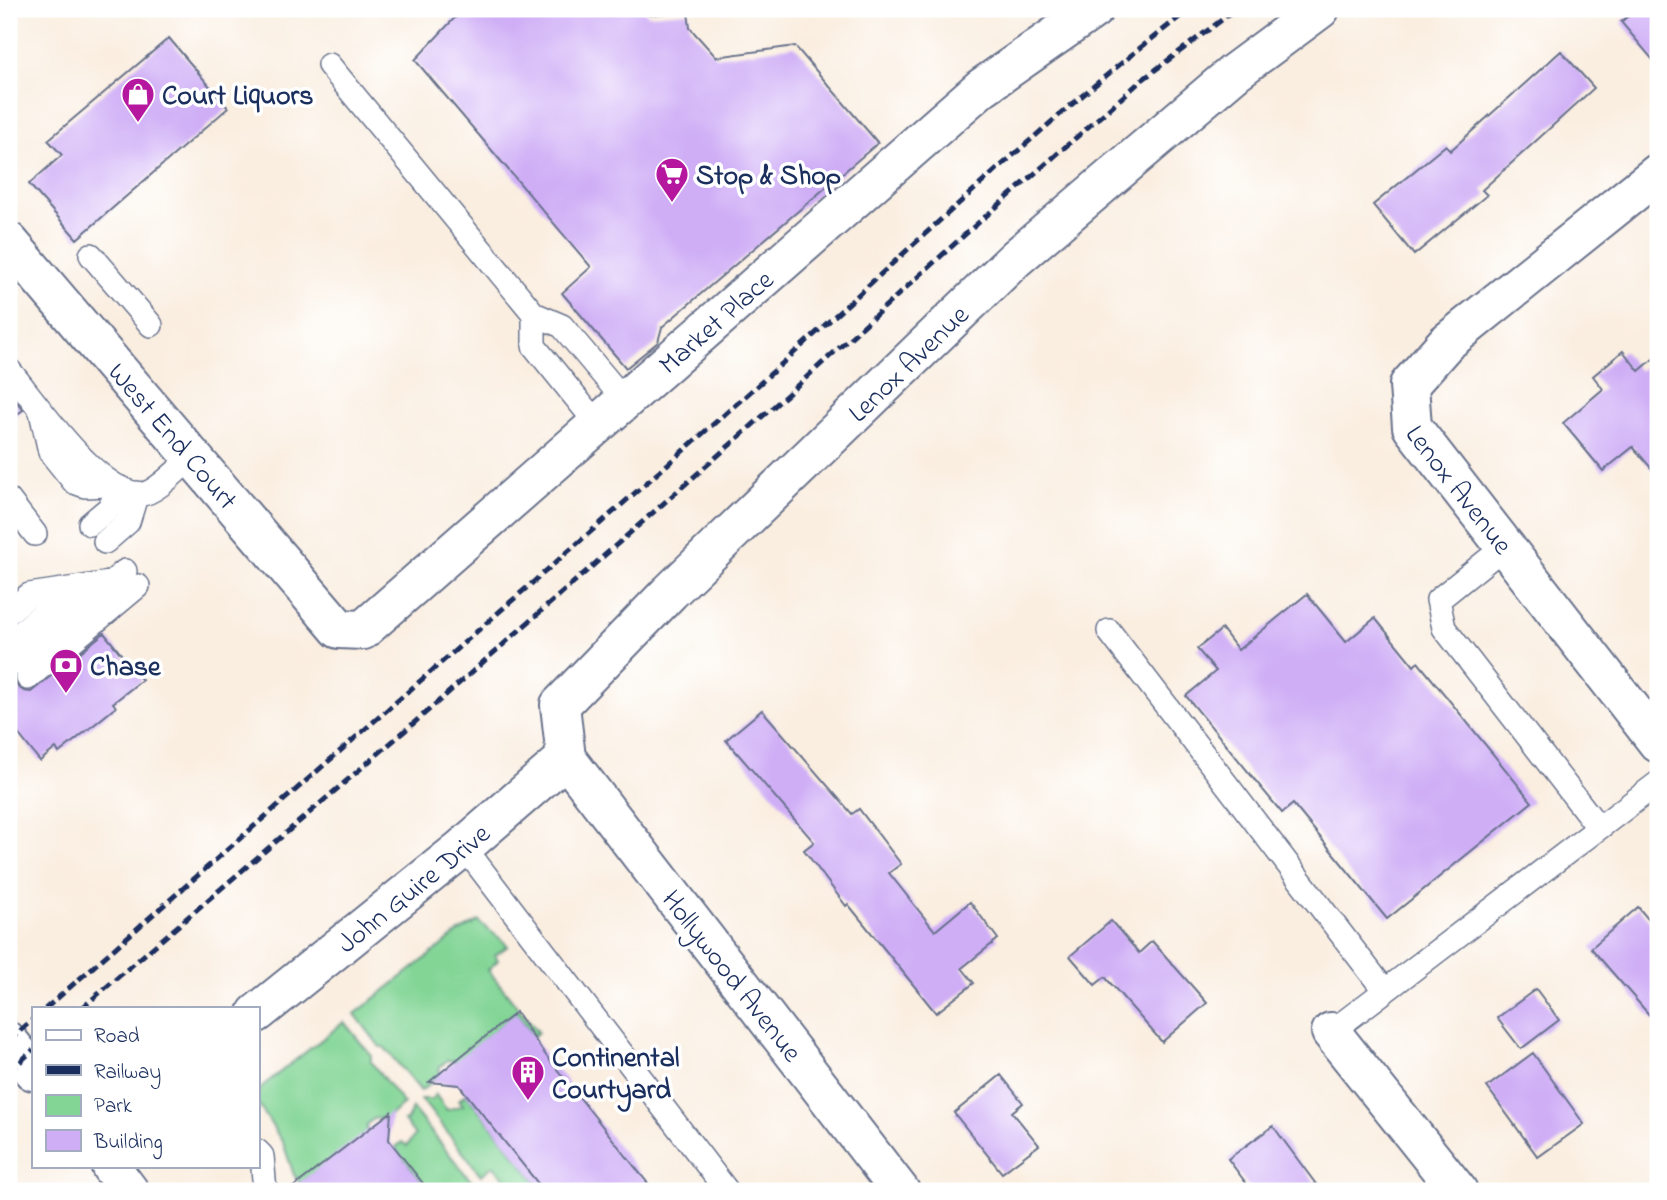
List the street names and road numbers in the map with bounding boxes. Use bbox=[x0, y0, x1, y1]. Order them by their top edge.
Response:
street label: Market Place bbox=[651, 261, 784, 386]
street label: Lenox Avenue bbox=[840, 297, 980, 434]
street label: West End Court bbox=[96, 355, 246, 520]
street label: Lenox Avenue bbox=[1394, 417, 1521, 565]
street label: John Guire Drive bbox=[329, 815, 501, 965]
street label: Hollywood Avenue bbox=[650, 882, 811, 1072]

